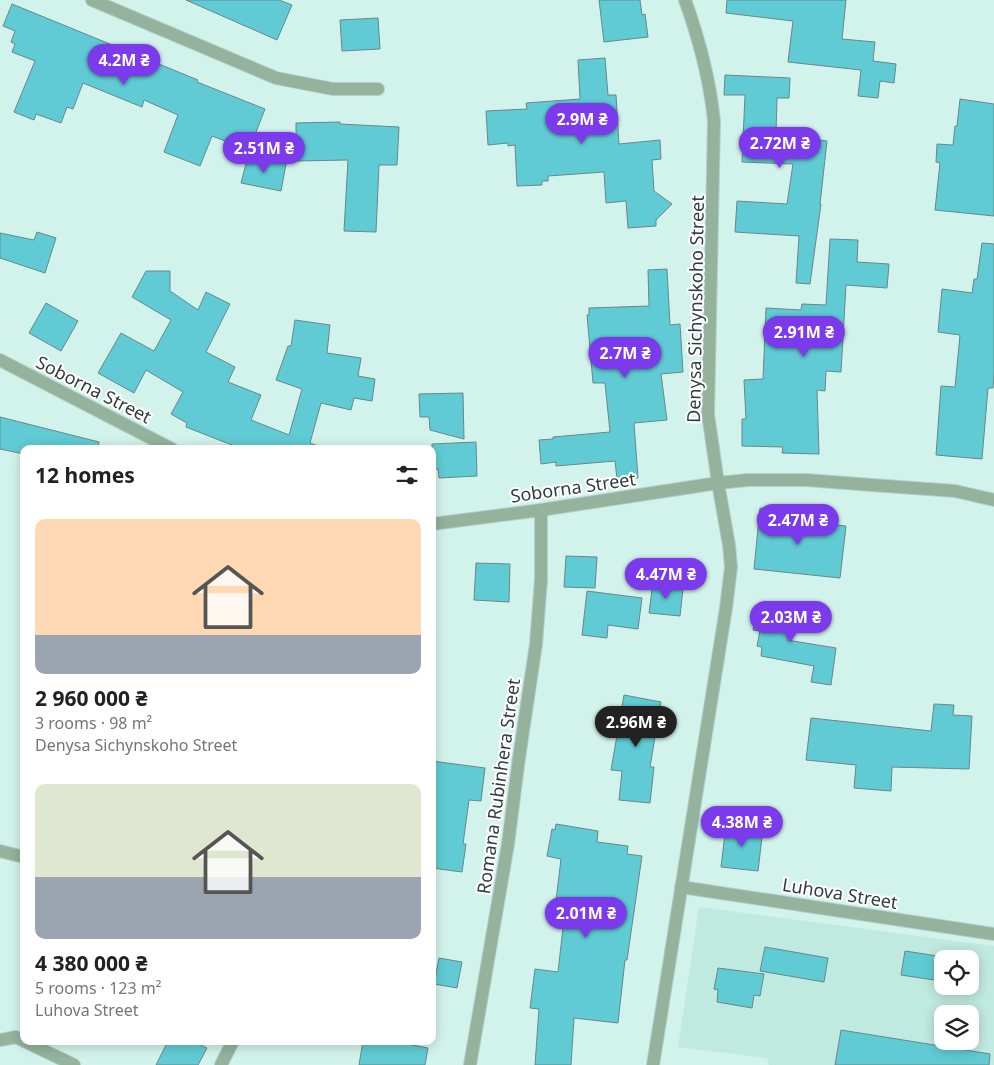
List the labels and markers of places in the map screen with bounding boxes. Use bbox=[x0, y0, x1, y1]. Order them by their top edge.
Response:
pin: 4.2M ₴ bbox=[83, 44, 165, 86]
pin: 2.9M ₴ bbox=[541, 102, 623, 145]
pin: 2.72M ₴ bbox=[734, 126, 826, 169]
pin: 2.51M ₴ bbox=[218, 132, 310, 174]
pin: 2.91M ₴ bbox=[758, 316, 850, 358]
pin: 2.7M ₴ bbox=[584, 336, 666, 379]
pin: 2.47M ₴ bbox=[752, 504, 844, 546]
pin: 4.47M ₴ bbox=[620, 558, 712, 600]
pin: 2.03M ₴ bbox=[745, 600, 837, 643]
pin: 2.96M ₴ bbox=[590, 706, 682, 748]
pin: 4.38M ₴ bbox=[696, 806, 788, 848]
pin: 2.01M ₴ bbox=[540, 896, 632, 939]

